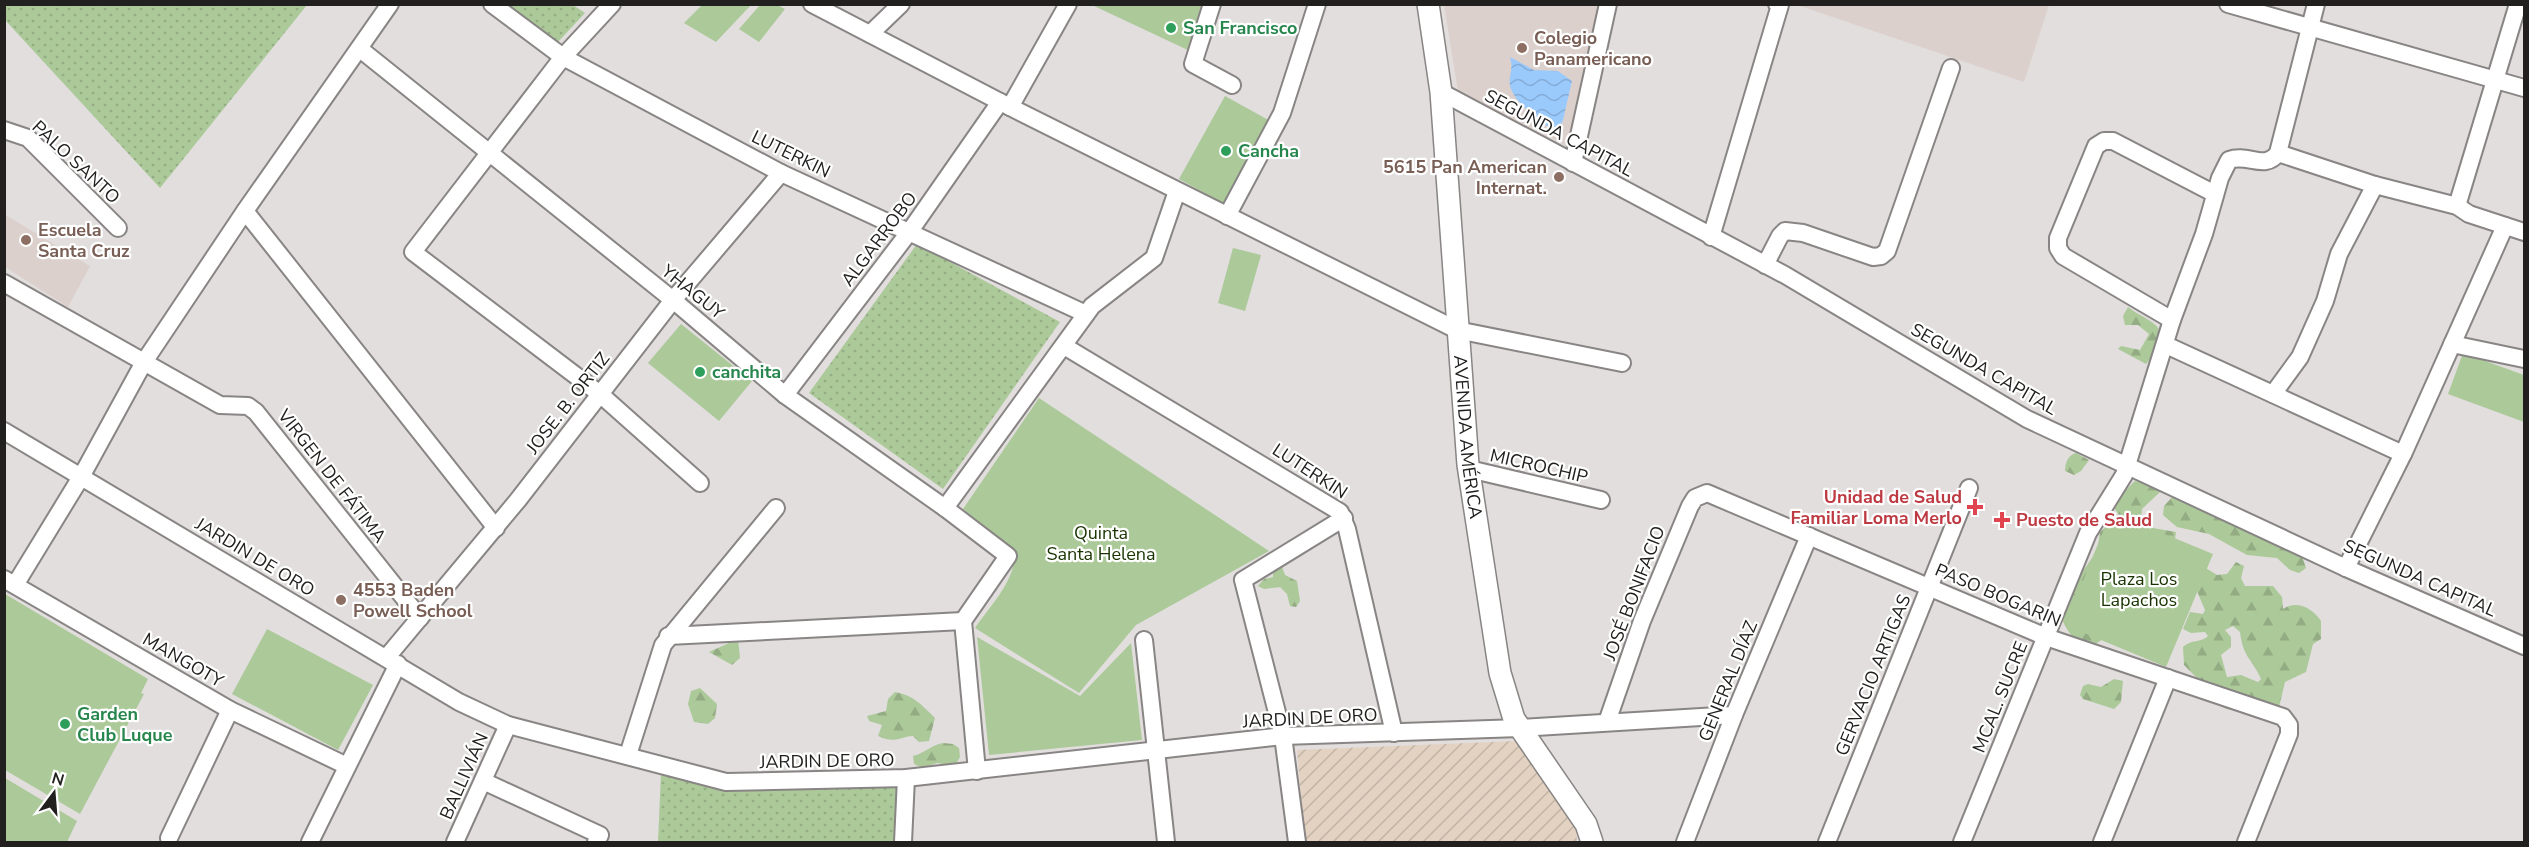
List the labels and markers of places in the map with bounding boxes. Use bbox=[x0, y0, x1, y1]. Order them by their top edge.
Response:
place label: San Francisco bbox=[1183, 16, 1297, 40]
marker: San Francisco bbox=[1164, 21, 1178, 35]
place label: Colegio Panamericano bbox=[1534, 26, 1652, 71]
marker: Colegio Panamericano bbox=[1515, 41, 1529, 55]
place label: Cancha bbox=[1238, 139, 1299, 163]
marker: Cancha bbox=[1219, 144, 1233, 158]
place label: 5615 Pan American Internat. bbox=[1383, 155, 1547, 200]
marker: 5615 Pan American Internat. bbox=[1552, 170, 1566, 184]
place label: Escuela Santa Cruz bbox=[38, 218, 130, 263]
marker: Escuela Santa Cruz bbox=[19, 233, 33, 247]
place label: canchita bbox=[712, 360, 781, 384]
marker: canchita bbox=[693, 365, 707, 379]
place label: Unidad de Salud Familiar Loma Merlo bbox=[1791, 485, 1962, 530]
marker: Unidad de Salud Familiar Loma Merlo bbox=[1966, 498, 1984, 516]
place label: Puesto de Salud bbox=[2016, 508, 2152, 532]
marker: Puesto de Salud bbox=[1993, 511, 2011, 529]
place label: 4553 Baden Powell School bbox=[353, 578, 473, 623]
marker: 4553 Baden Powell School bbox=[334, 593, 348, 607]
place label: Garden Club Luque bbox=[77, 702, 173, 747]
marker: Garden Club Luque bbox=[58, 717, 72, 731]

